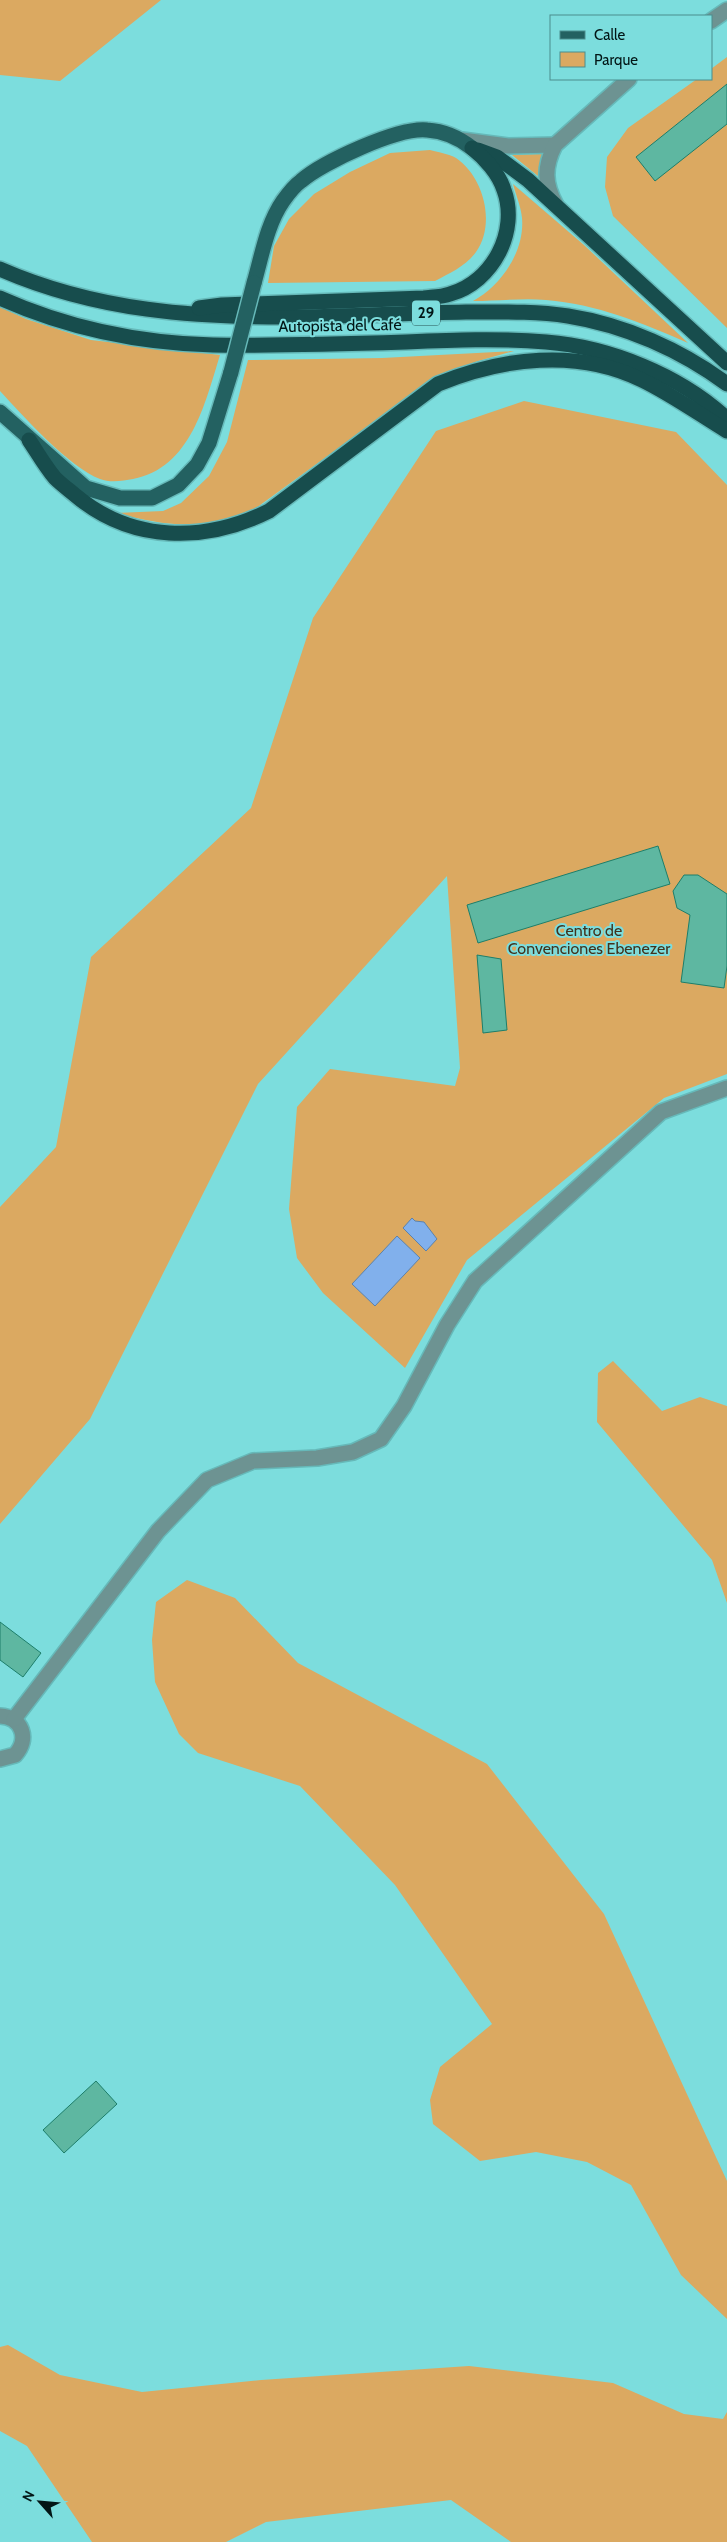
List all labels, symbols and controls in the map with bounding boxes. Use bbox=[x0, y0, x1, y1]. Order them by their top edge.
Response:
legend bbox=[550, 15, 712, 80]
text: Calle bbox=[594, 26, 625, 44]
text: Parque bbox=[594, 51, 638, 69]
road number: 29 bbox=[412, 300, 440, 326]
street label: Autopista del Café bbox=[278, 315, 402, 336]
park label: Centro de Convenciones Ebenezer bbox=[508, 921, 671, 958]
north arrow bbox=[15, 2477, 65, 2527]
text: N bbox=[18, 2488, 39, 2505]

